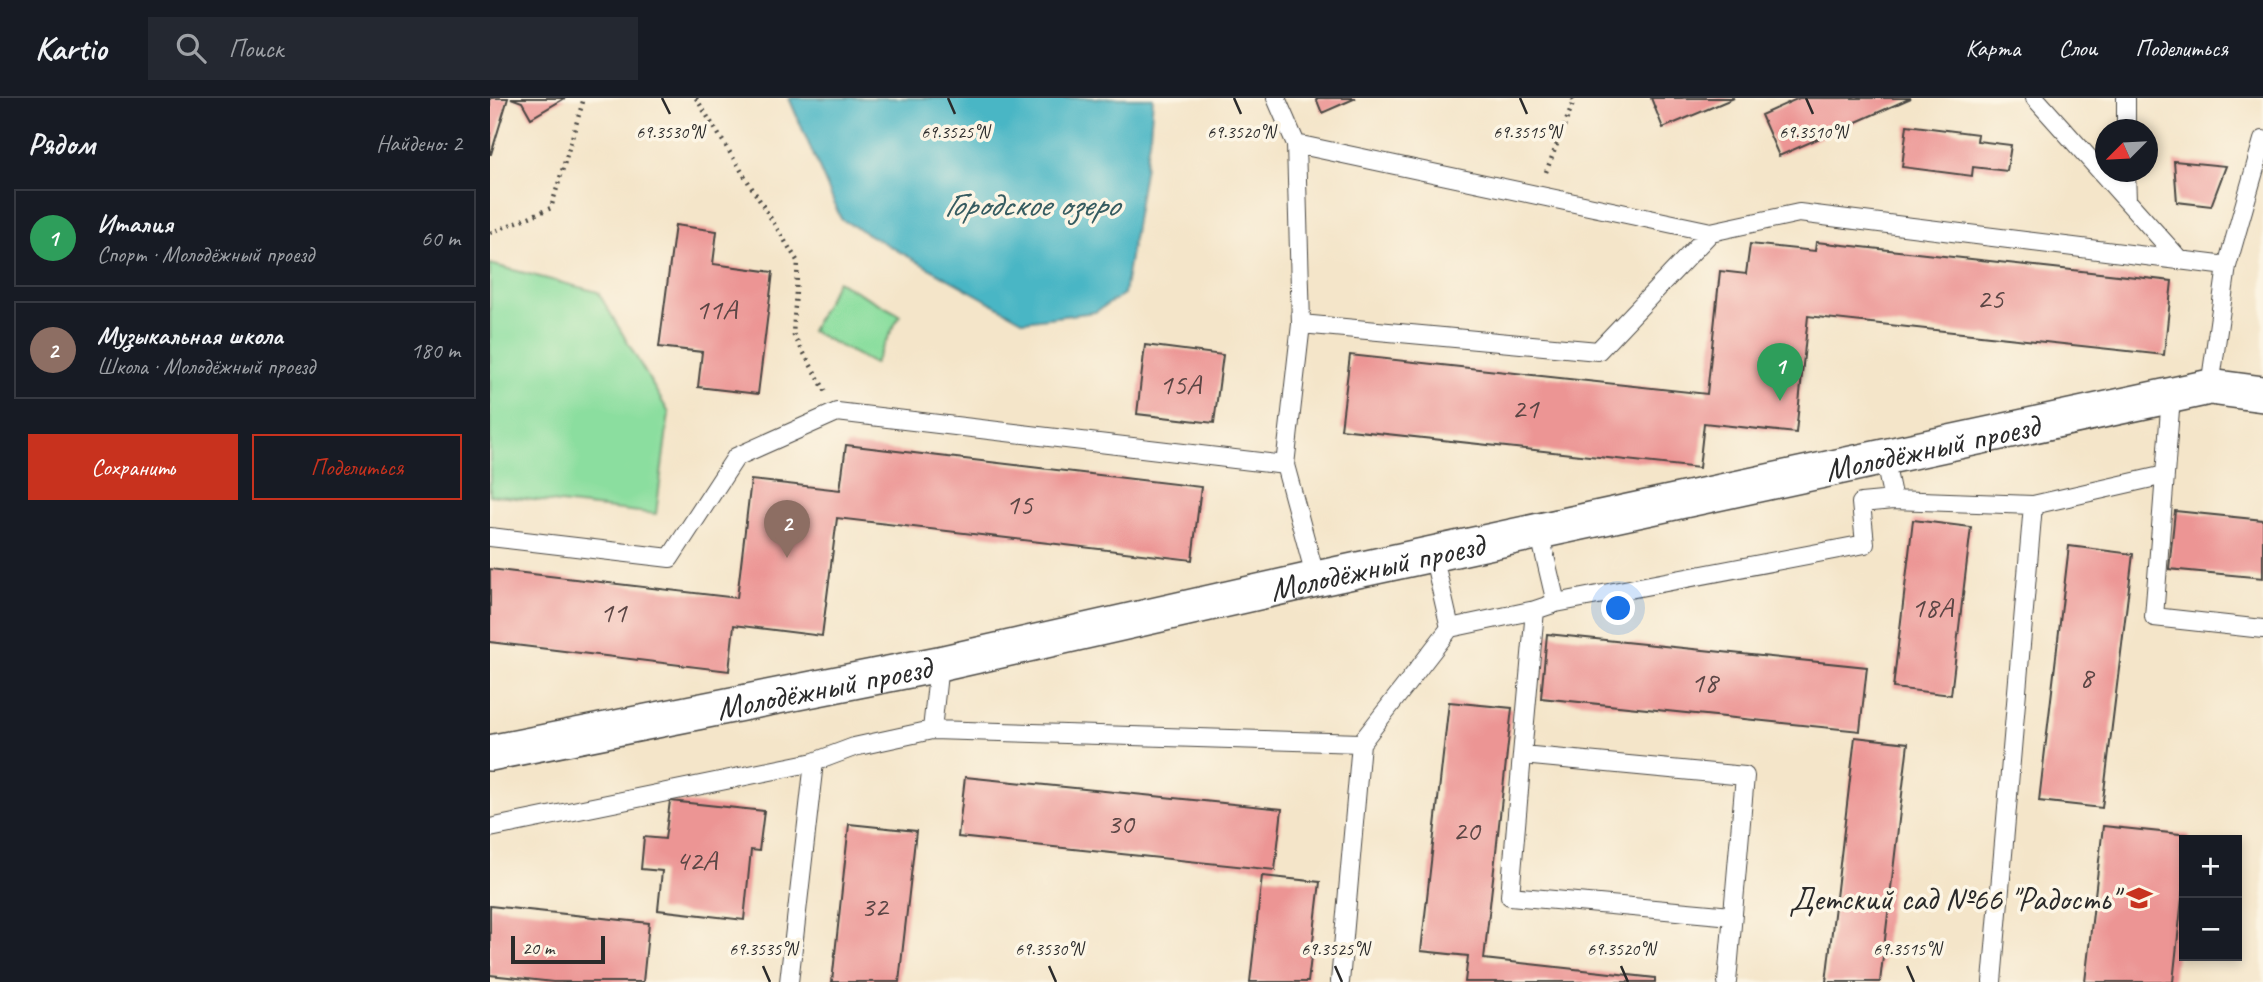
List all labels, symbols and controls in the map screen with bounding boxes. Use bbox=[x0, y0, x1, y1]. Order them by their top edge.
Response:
search box bbox=[148, 17, 638, 80]
text: Kartio bbox=[35, 27, 106, 69]
icon: search bbox=[172, 29, 210, 67]
text: Поиск bbox=[228, 32, 283, 65]
text: Карта bbox=[1966, 33, 2020, 63]
text: Слои bbox=[2058, 33, 2097, 63]
text: Поделиться bbox=[2135, 33, 2228, 63]
north arrow bbox=[2095, 119, 2158, 182]
text: 69.3530°N bbox=[636, 121, 707, 143]
text: 69.3525°N bbox=[921, 121, 992, 143]
text: 69.3520°N bbox=[1207, 121, 1278, 143]
text: 69.3515°N bbox=[1493, 121, 1564, 143]
text: 69.3510°N bbox=[1779, 121, 1850, 143]
text: Рядом bbox=[28, 125, 95, 163]
text: Найдено: 2 bbox=[376, 129, 462, 158]
water label: Городское озеро bbox=[944, 182, 1123, 227]
text: Италия bbox=[97, 207, 173, 240]
text: 1 bbox=[48, 224, 58, 253]
text: 60 m bbox=[421, 224, 460, 253]
text: Спорт · Молодёжный проезд bbox=[97, 240, 314, 269]
house number: 25 bbox=[1977, 279, 2005, 317]
house number: 11А bbox=[695, 290, 739, 328]
text: Музыкальная школа bbox=[97, 319, 283, 352]
text: 2 bbox=[48, 336, 58, 365]
text: 180 m bbox=[411, 336, 460, 365]
pin: 1 bbox=[1757, 343, 1803, 401]
text: Школа · Молодёжный проезд bbox=[97, 352, 315, 381]
house number: 15А bbox=[1159, 365, 1203, 403]
house number: 21 bbox=[1512, 389, 1540, 427]
street label: Молодёжный проезд bbox=[1821, 404, 2046, 491]
button: Сохранить bbox=[28, 434, 238, 500]
button: Поделиться bbox=[252, 434, 462, 500]
house number: 15 bbox=[1006, 485, 1034, 523]
pin: 2 bbox=[764, 500, 810, 558]
street label: Молодёжный проезд bbox=[1266, 523, 1491, 611]
house number: 18А bbox=[1911, 588, 1955, 626]
your location bbox=[1601, 591, 1635, 625]
house number: 11 bbox=[600, 593, 628, 631]
street label: Молодёжный проезд bbox=[713, 645, 938, 730]
house number: 8 bbox=[2079, 658, 2095, 696]
house number: 18 bbox=[1691, 663, 1720, 701]
house number: 30 bbox=[1107, 804, 1136, 842]
house number: 20 bbox=[1453, 811, 1482, 849]
map controls bbox=[2179, 835, 2242, 961]
button: + bbox=[2179, 835, 2242, 898]
house number: 42А bbox=[675, 841, 719, 879]
place label: Детский сад №66 "Радость" bbox=[1789, 878, 2124, 920]
school or university icon: Детский сад №66 "Радость" bbox=[2124, 883, 2154, 913]
house number: 32 bbox=[861, 887, 890, 925]
button: − bbox=[2179, 898, 2242, 961]
scale bar bbox=[511, 933, 606, 965]
text: 20 m bbox=[522, 936, 554, 960]
text: 69.3535°N bbox=[729, 938, 800, 960]
text: 69.3530°N bbox=[1015, 938, 1086, 960]
text: 69.3525°N bbox=[1301, 938, 1372, 960]
text: 69.3520°N bbox=[1587, 938, 1658, 960]
text: 69.3515°N bbox=[1873, 938, 1944, 960]

